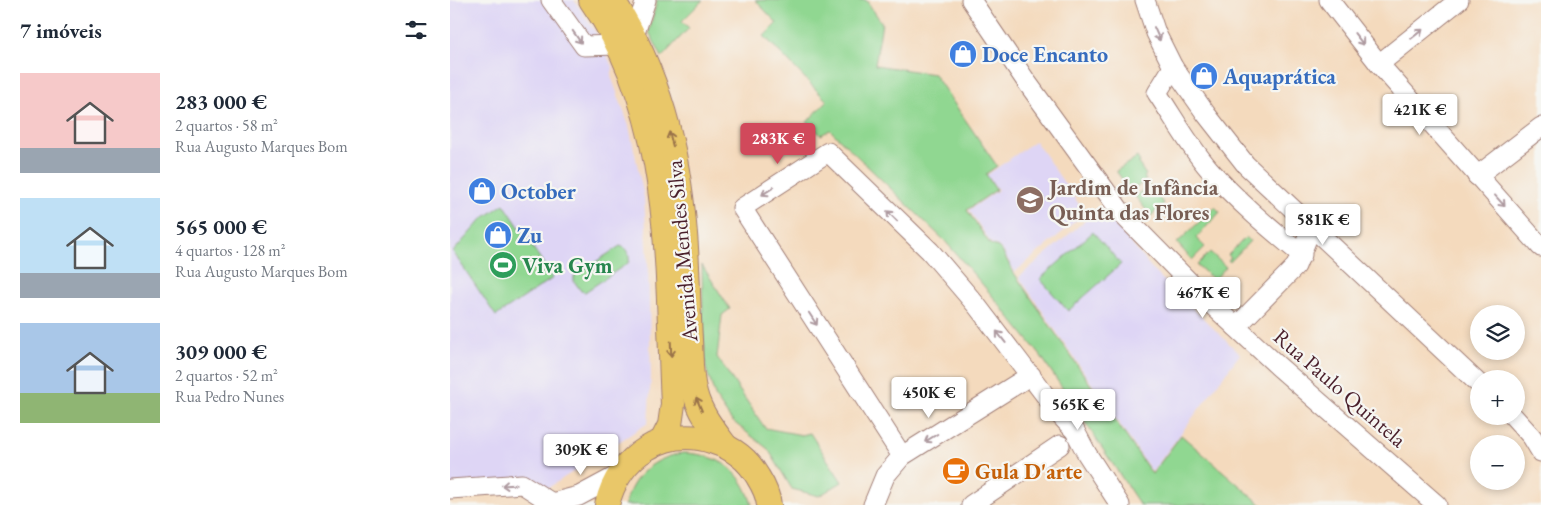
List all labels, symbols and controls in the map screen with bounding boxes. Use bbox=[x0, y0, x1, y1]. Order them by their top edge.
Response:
icon: filters bbox=[402, 16, 430, 44]
text: 7 imóveis bbox=[20, 17, 102, 44]
one-way arrow bbox=[1153, 26, 1162, 41]
one-way arrow bbox=[1410, 28, 1423, 39]
one-way arrow bbox=[572, 30, 582, 44]
one-way arrow bbox=[1354, 32, 1365, 45]
shop icon: Doce Encanto bbox=[948, 39, 978, 69]
place label: Doce Encanto bbox=[982, 40, 1108, 69]
shop icon: Aquaprática bbox=[1189, 61, 1219, 91]
place label: Aquaprática bbox=[1222, 62, 1336, 91]
text: 283 000 € bbox=[175, 88, 267, 115]
icon: home bbox=[60, 93, 120, 153]
pin: 421K € bbox=[1379, 94, 1461, 136]
text: 421K € bbox=[1393, 99, 1447, 120]
text: 2 quartos · 58 m² bbox=[175, 115, 278, 136]
pin: 283K € bbox=[737, 122, 819, 165]
text: 283K € bbox=[751, 128, 805, 149]
one-way arrow bbox=[666, 132, 675, 148]
text: Rua Augusto Marques Bom bbox=[175, 136, 348, 157]
street label: Avenida Mendes Silva bbox=[660, 159, 704, 344]
place label: Jardim de Infância Quinta das Flores bbox=[1047, 173, 1219, 227]
shop icon: October bbox=[467, 176, 497, 206]
place label: October bbox=[501, 177, 577, 206]
school or university icon: Jardim de Infância Quinta das Flores bbox=[1015, 185, 1045, 215]
one-way arrow bbox=[761, 186, 775, 197]
one-way arrow bbox=[1494, 195, 1505, 208]
pin: 581K € bbox=[1282, 204, 1364, 246]
text: 581K € bbox=[1296, 209, 1350, 230]
one-way arrow bbox=[886, 210, 899, 222]
text: 565 000 € bbox=[175, 213, 267, 240]
icon: home bbox=[60, 218, 120, 278]
shop icon: Zu bbox=[483, 220, 513, 250]
place label: Zu bbox=[517, 221, 542, 250]
text: 4 quartos · 128 m² bbox=[175, 240, 286, 261]
sports icon: Viva Gym bbox=[488, 250, 518, 280]
place label: Viva Gym bbox=[522, 251, 613, 280]
text: Rua Augusto Marques Bom bbox=[175, 261, 348, 282]
pin: 467K € bbox=[1162, 276, 1244, 319]
text: 467K € bbox=[1176, 282, 1230, 303]
map controls bbox=[1470, 305, 1525, 490]
button: layers bbox=[1470, 305, 1525, 360]
one-way arrow bbox=[808, 311, 818, 325]
street label: Rua Paulo Quintela bbox=[1267, 322, 1413, 454]
one-way arrow bbox=[996, 330, 1007, 343]
text: 309 000 € bbox=[175, 338, 267, 365]
one-way arrow bbox=[666, 340, 676, 357]
icon: home bbox=[60, 343, 120, 403]
text: 2 quartos · 52 m² bbox=[175, 365, 278, 386]
button: + bbox=[1470, 370, 1525, 425]
pin: 450K € bbox=[888, 376, 970, 419]
text: 450K € bbox=[902, 382, 956, 403]
text: Rua Pedro Nunes bbox=[175, 386, 284, 407]
pin: 565K € bbox=[1037, 388, 1119, 431]
text: 565K € bbox=[1051, 394, 1105, 415]
one-way arrow bbox=[694, 397, 704, 412]
one-way arrow bbox=[924, 433, 938, 443]
pin: 309K € bbox=[540, 434, 622, 476]
button: − bbox=[1470, 435, 1525, 490]
text: 309K € bbox=[554, 439, 608, 460]
cafe icon: Gula D'arte bbox=[941, 456, 971, 486]
place label: Gula D'arte bbox=[975, 457, 1082, 486]
one-way arrow bbox=[501, 480, 517, 489]

